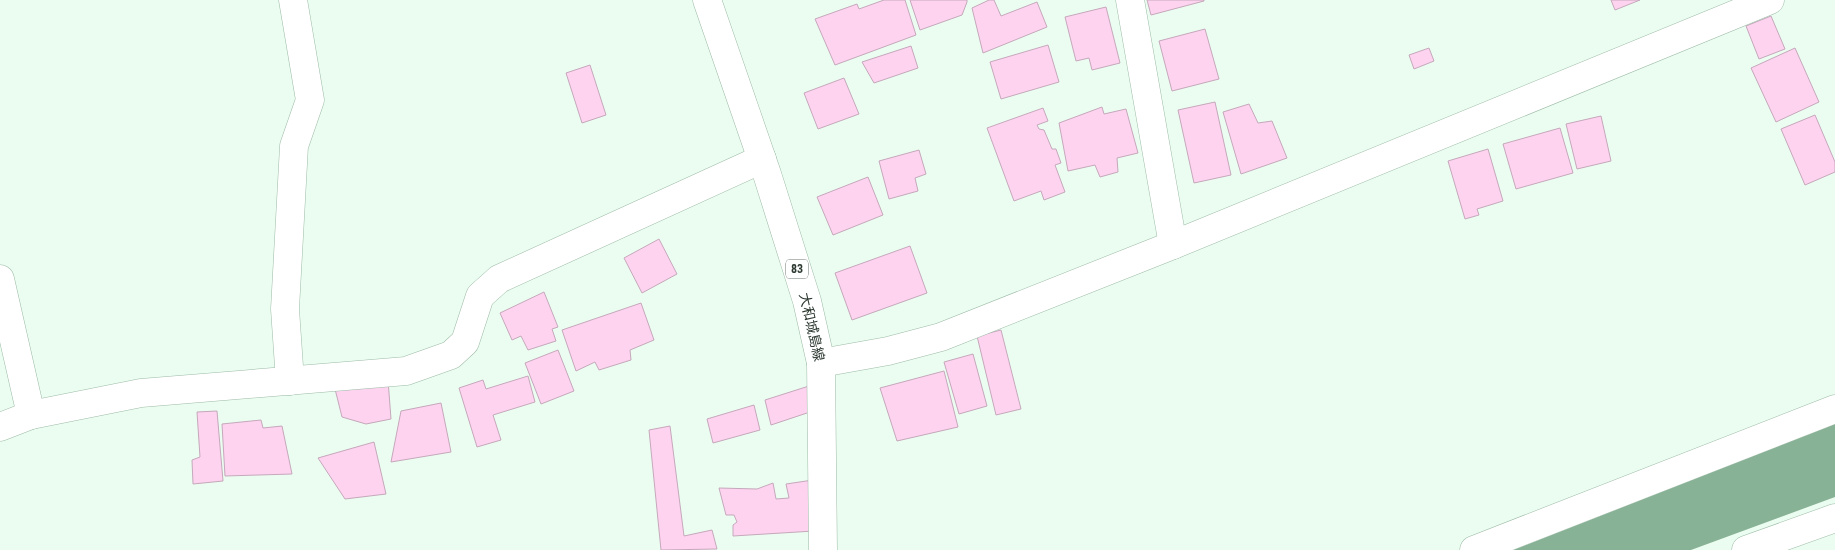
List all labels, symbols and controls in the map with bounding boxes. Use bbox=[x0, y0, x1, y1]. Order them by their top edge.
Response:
road number: 83 bbox=[786, 260, 808, 278]
street label: 大和城島線 bbox=[796, 291, 828, 363]

